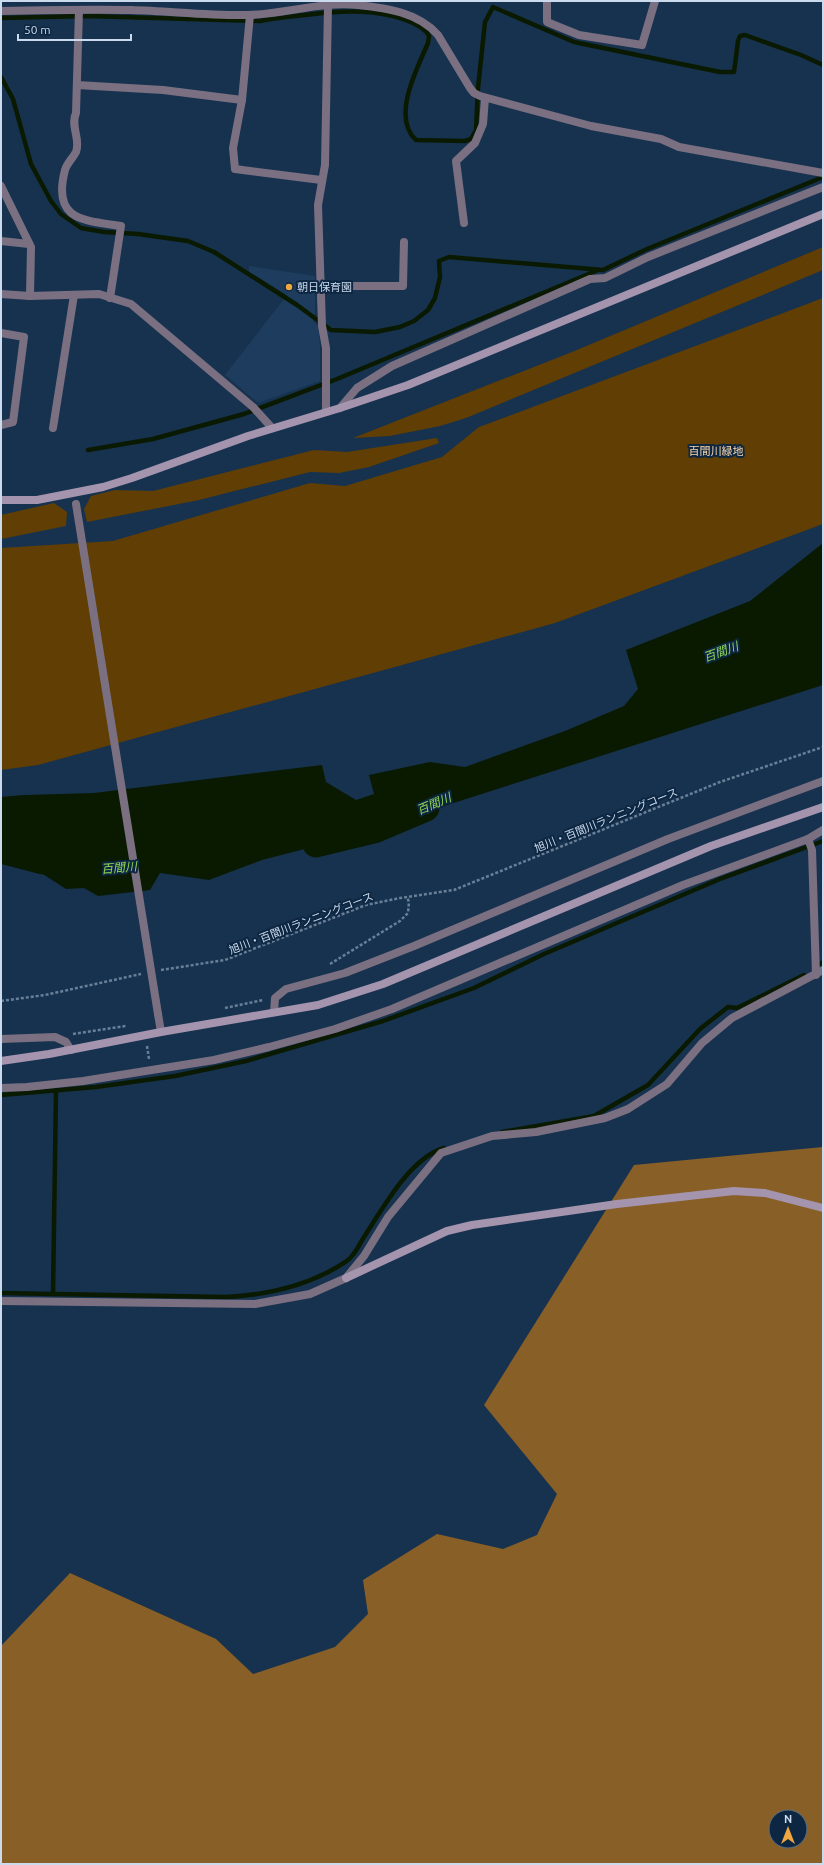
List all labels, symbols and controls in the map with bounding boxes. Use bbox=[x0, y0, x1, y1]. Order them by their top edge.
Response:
scale bar bbox=[18, 16, 131, 42]
text: 50 m bbox=[24, 23, 51, 36]
place label: 朝日保育園 bbox=[297, 281, 352, 293]
marker: 朝日保育園 bbox=[284, 282, 294, 292]
park label: 百間川緑地 bbox=[689, 445, 744, 457]
water label: 百間川 bbox=[702, 639, 742, 664]
street label: 旭川・百間川ランニングコース bbox=[533, 786, 679, 854]
water label: 百間川 bbox=[415, 790, 455, 817]
water label: 百間川 bbox=[100, 859, 139, 876]
street label: 旭川・百間川ランニングコース bbox=[227, 890, 375, 956]
north arrow bbox=[768, 1809, 808, 1849]
text: N bbox=[784, 1813, 792, 1825]

